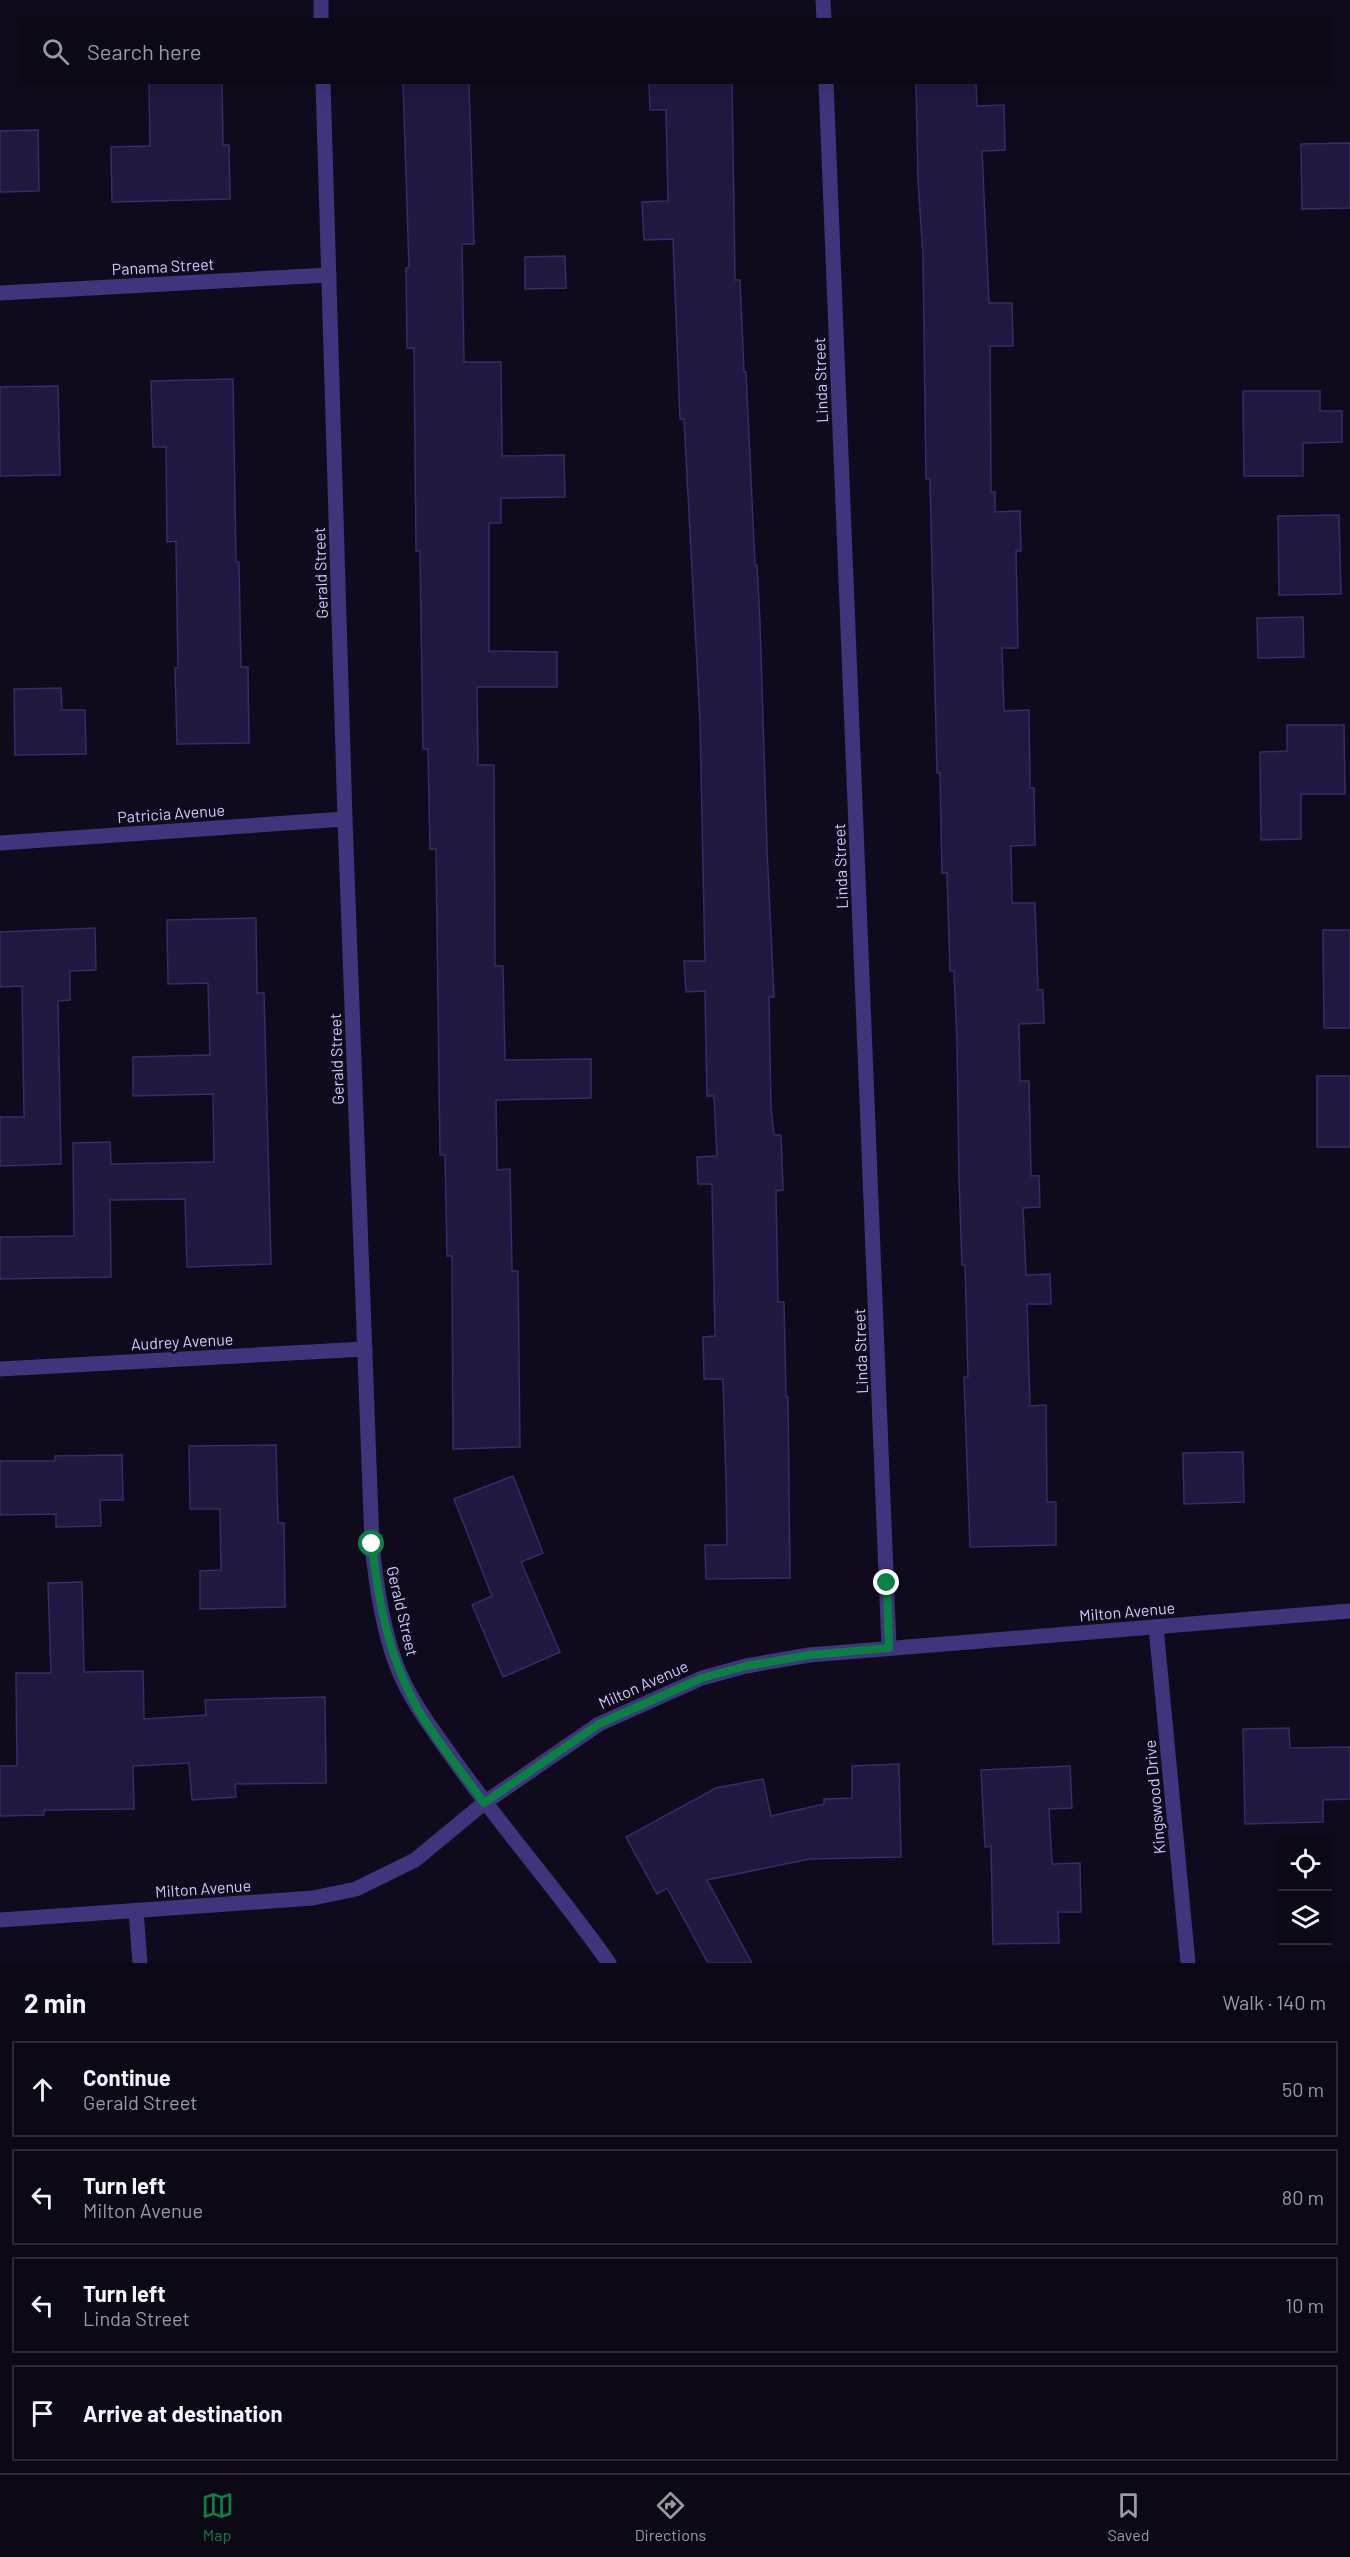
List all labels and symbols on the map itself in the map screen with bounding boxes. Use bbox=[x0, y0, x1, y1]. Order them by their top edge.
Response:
street label: Panama Street bbox=[111, 254, 215, 278]
street label: Linda Street bbox=[809, 337, 831, 423]
street label: Gerald Street bbox=[309, 527, 331, 619]
street label: Patricia Avenue bbox=[117, 800, 225, 826]
street label: Linda Street bbox=[829, 823, 851, 909]
street label: Gerald Street bbox=[325, 1013, 347, 1105]
street label: Linda Street bbox=[849, 1308, 871, 1394]
street label: Audrey Avenue bbox=[130, 1329, 234, 1353]
route start bbox=[358, 1530, 384, 1556]
street label: Gerald Street bbox=[383, 1564, 423, 1658]
route end bbox=[873, 1569, 899, 1595]
street label: Milton Avenue bbox=[1078, 1597, 1176, 1625]
street label: Milton Avenue bbox=[595, 1656, 691, 1712]
street label: Kingswood Drive bbox=[1140, 1739, 1168, 1855]
street label: Milton Avenue bbox=[154, 1875, 252, 1901]

